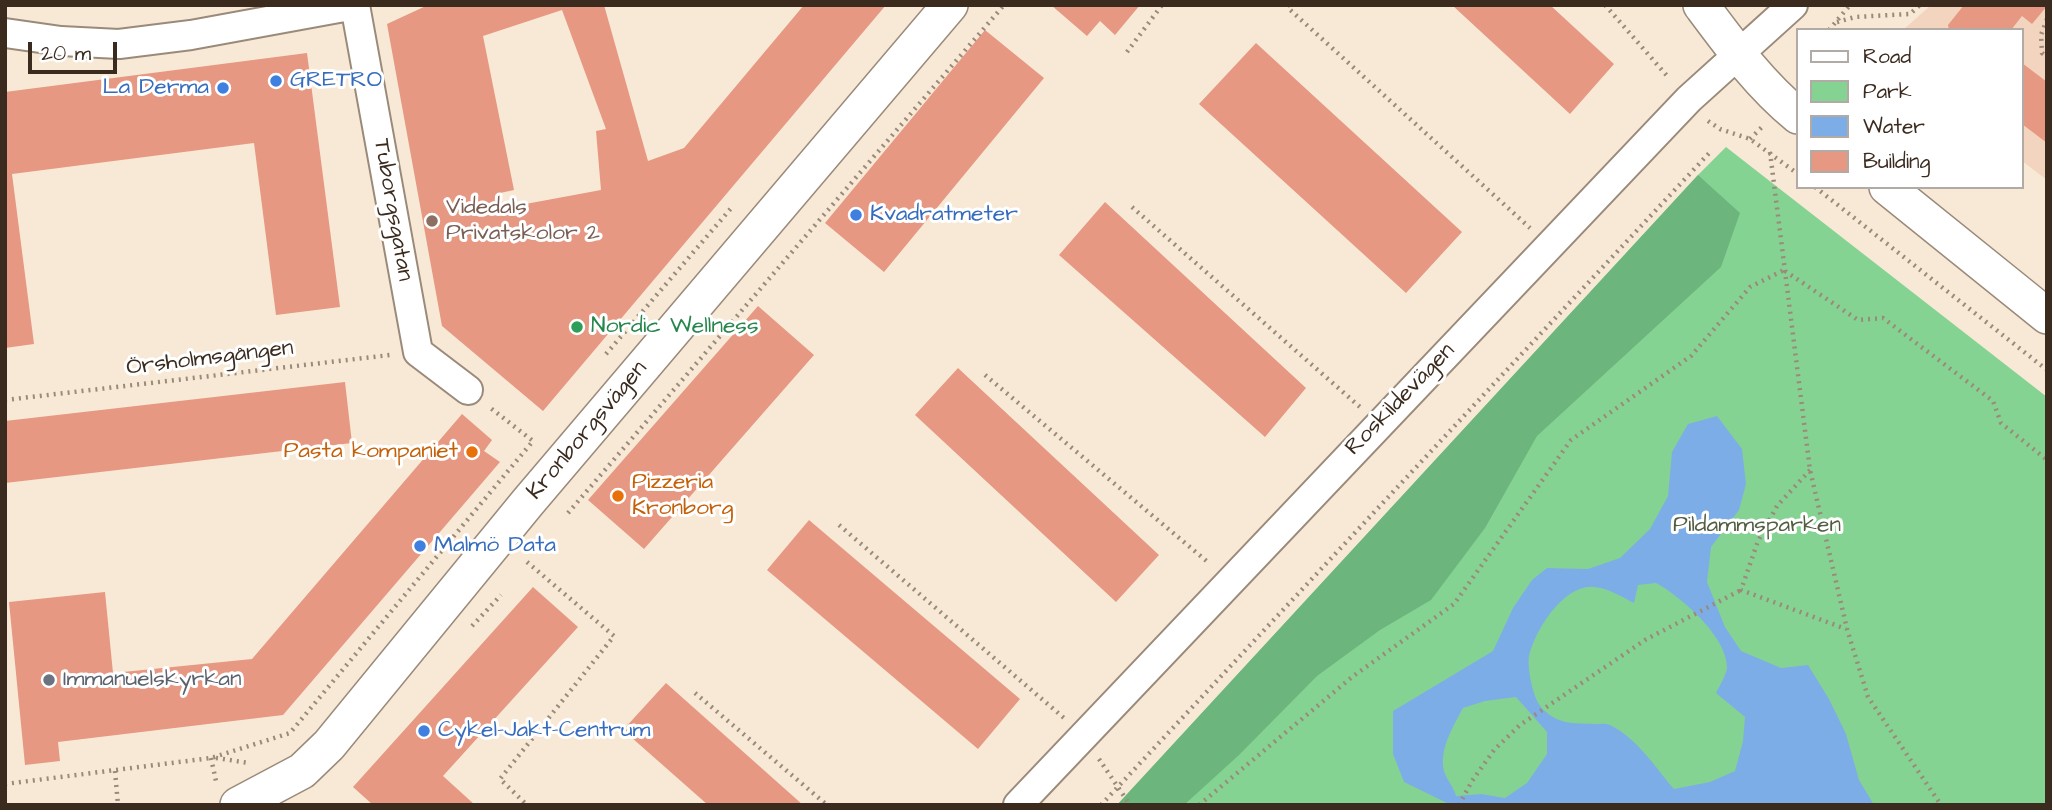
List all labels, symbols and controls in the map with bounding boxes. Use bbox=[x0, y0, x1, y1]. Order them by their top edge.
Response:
scale bar bbox=[32, 28, 121, 72]
legend bbox=[1797, 28, 2024, 189]
text: 20 m bbox=[41, 39, 91, 68]
text: Road bbox=[1863, 42, 1911, 71]
place label: GRETRO bbox=[290, 67, 382, 95]
marker: GRETRO bbox=[268, 73, 284, 89]
place label: La Derma bbox=[103, 74, 209, 102]
text: Park bbox=[1863, 77, 1912, 106]
marker: La Derma bbox=[215, 80, 231, 96]
text: Water bbox=[1863, 112, 1925, 141]
street label: Tuborgsgatan bbox=[366, 137, 418, 283]
text: Building bbox=[1863, 147, 1930, 176]
place label: Videdals Privatskolor 2 bbox=[446, 194, 600, 248]
place label: Kvadratmeter bbox=[870, 201, 1018, 229]
marker: Kvadratmeter bbox=[848, 207, 864, 223]
marker: Videdals Privatskolor 2 bbox=[424, 213, 440, 229]
place label: Nordic Wellness bbox=[591, 313, 758, 341]
marker: Nordic Wellness bbox=[569, 319, 585, 335]
street label: Örsholmsgången bbox=[125, 335, 295, 383]
street label: Roskildevägen bbox=[1340, 338, 1462, 462]
street label: Kronborgsvägen bbox=[522, 356, 654, 506]
place label: Pasta kompaniet bbox=[284, 438, 458, 466]
marker: Pasta kompaniet bbox=[464, 444, 480, 460]
place label: Pizzeria Kronborg bbox=[632, 469, 733, 523]
marker: Pizzeria Kronborg bbox=[610, 488, 626, 504]
park label: Pildammsparken bbox=[1673, 512, 1841, 540]
place label: Malmö Data bbox=[434, 532, 556, 560]
marker: Malmö Data bbox=[412, 538, 428, 554]
place label: Immanuelskyrkan bbox=[63, 666, 242, 694]
marker: Immanuelskyrkan bbox=[41, 672, 57, 688]
place label: Cykel-Jakt-Centrum bbox=[438, 717, 650, 745]
marker: Cykel-Jakt-Centrum bbox=[416, 723, 432, 739]

